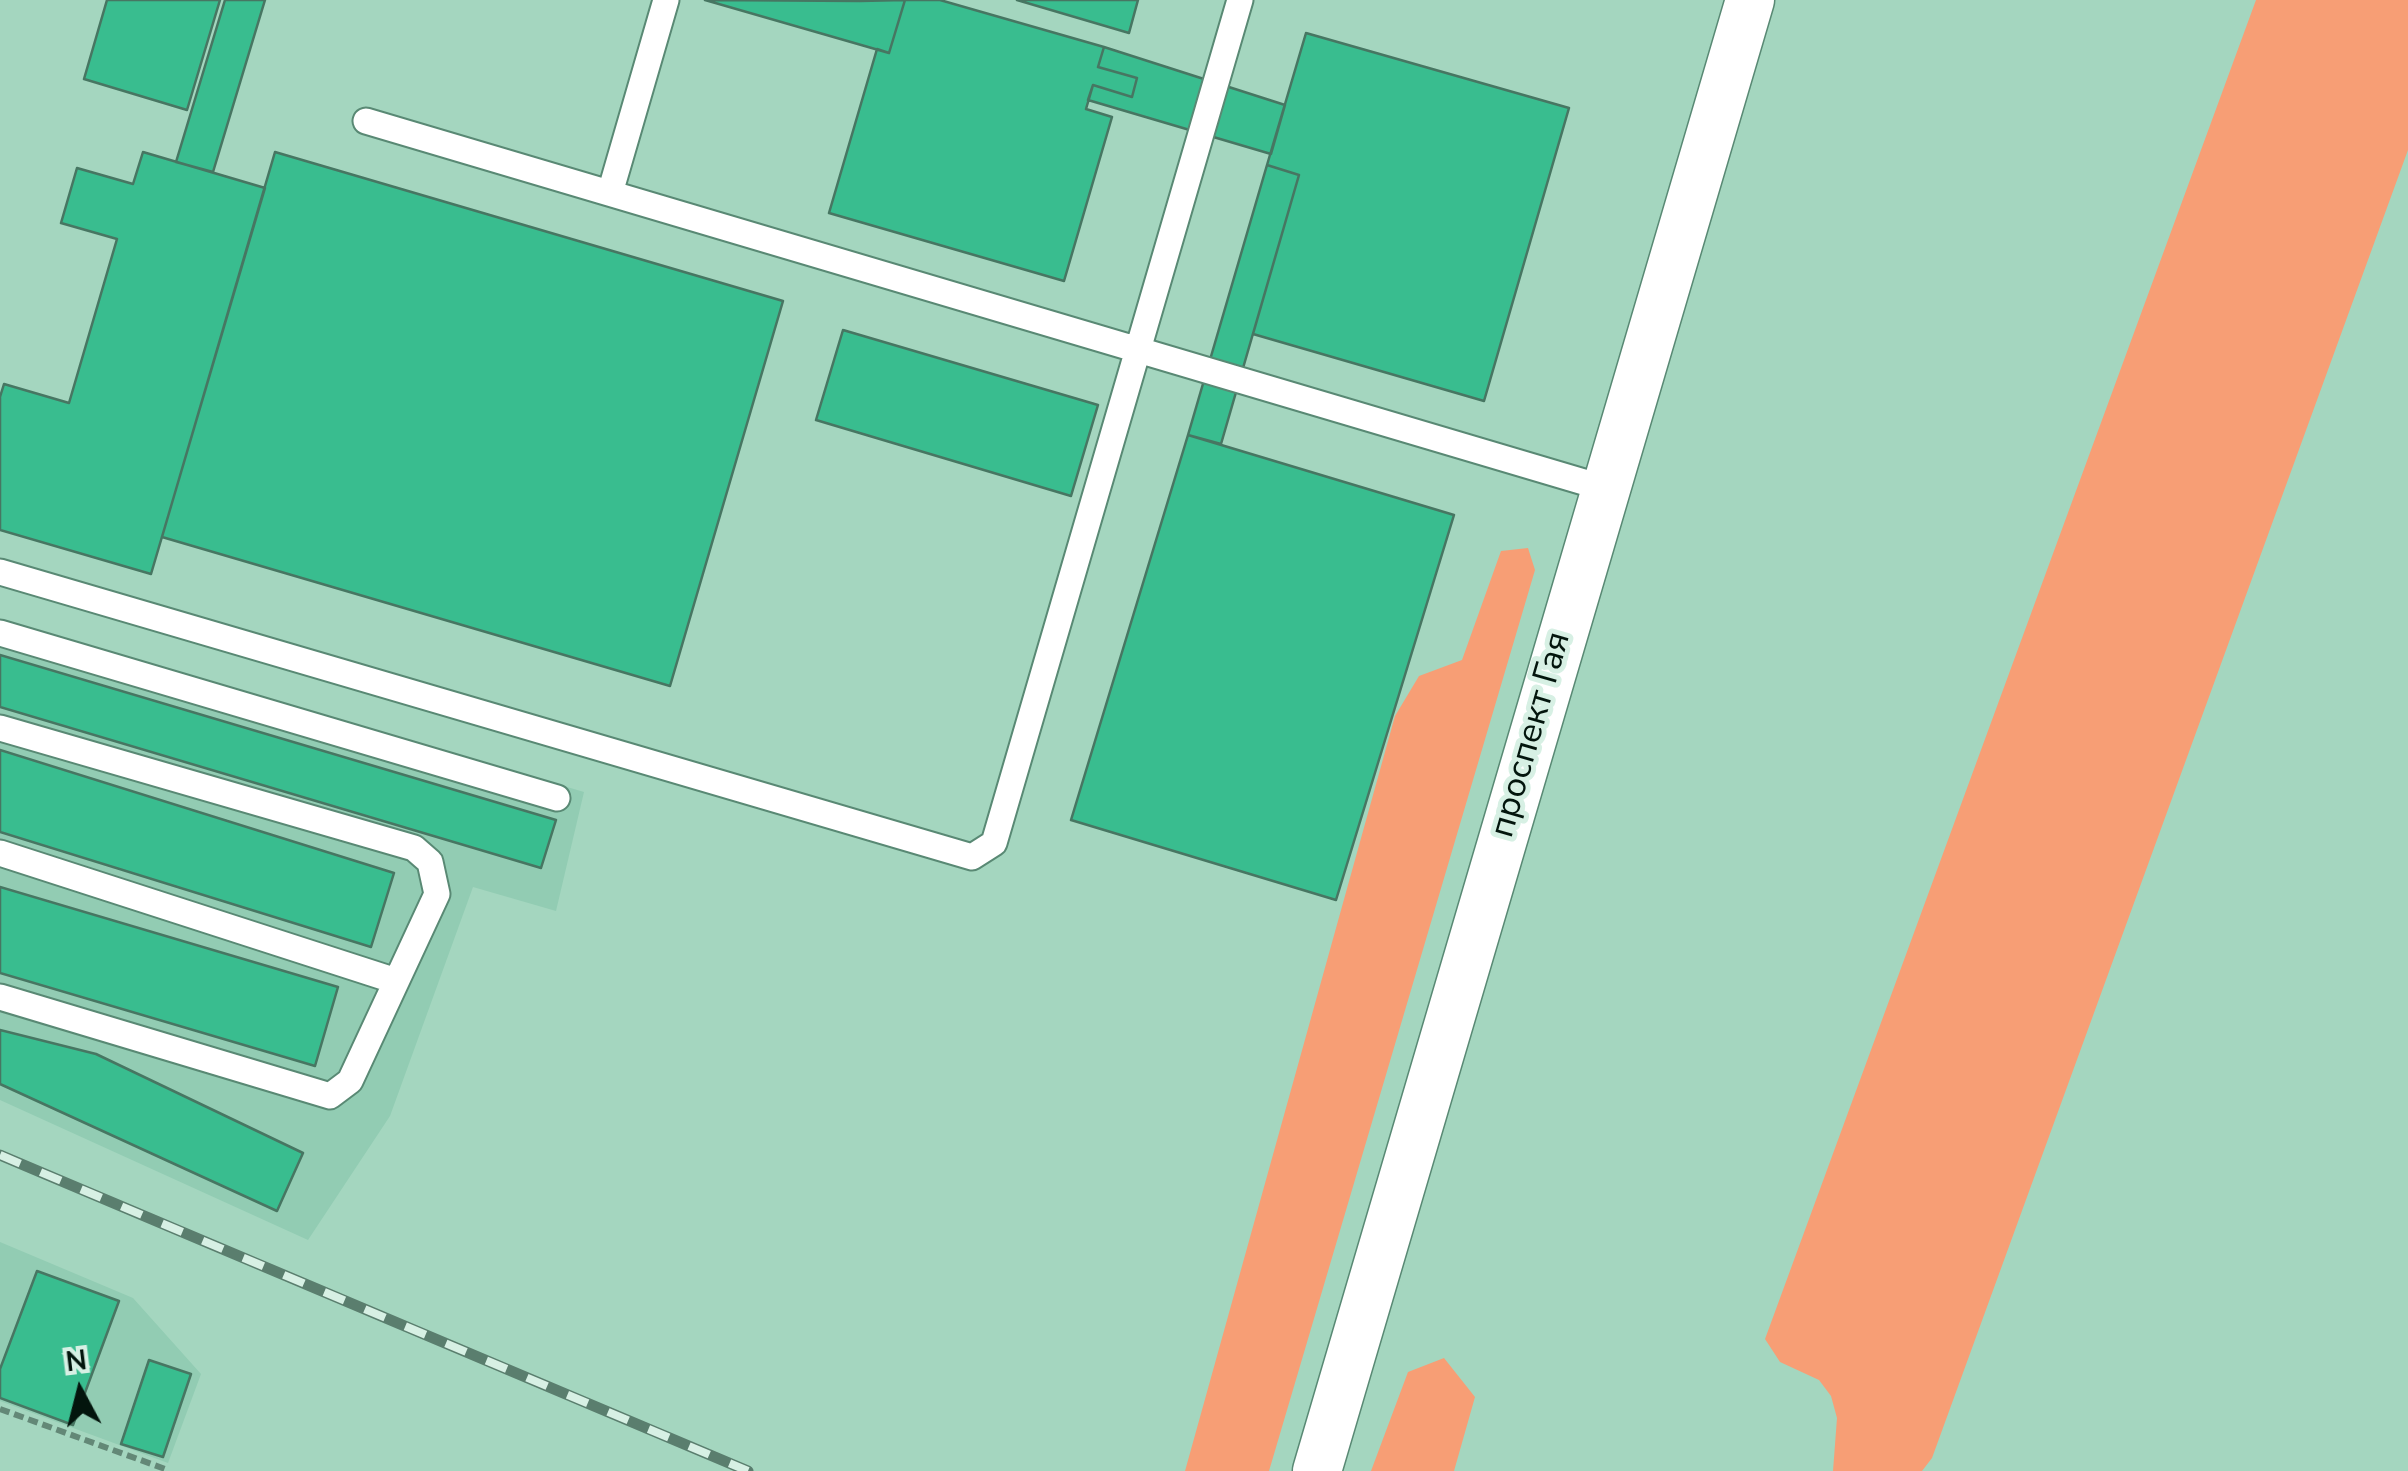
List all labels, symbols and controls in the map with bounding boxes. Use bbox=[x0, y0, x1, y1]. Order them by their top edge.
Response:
street label: проспект Гая bbox=[1483, 627, 1581, 843]
north arrow bbox=[30, 1341, 130, 1441]
text: N bbox=[64, 1341, 89, 1381]

